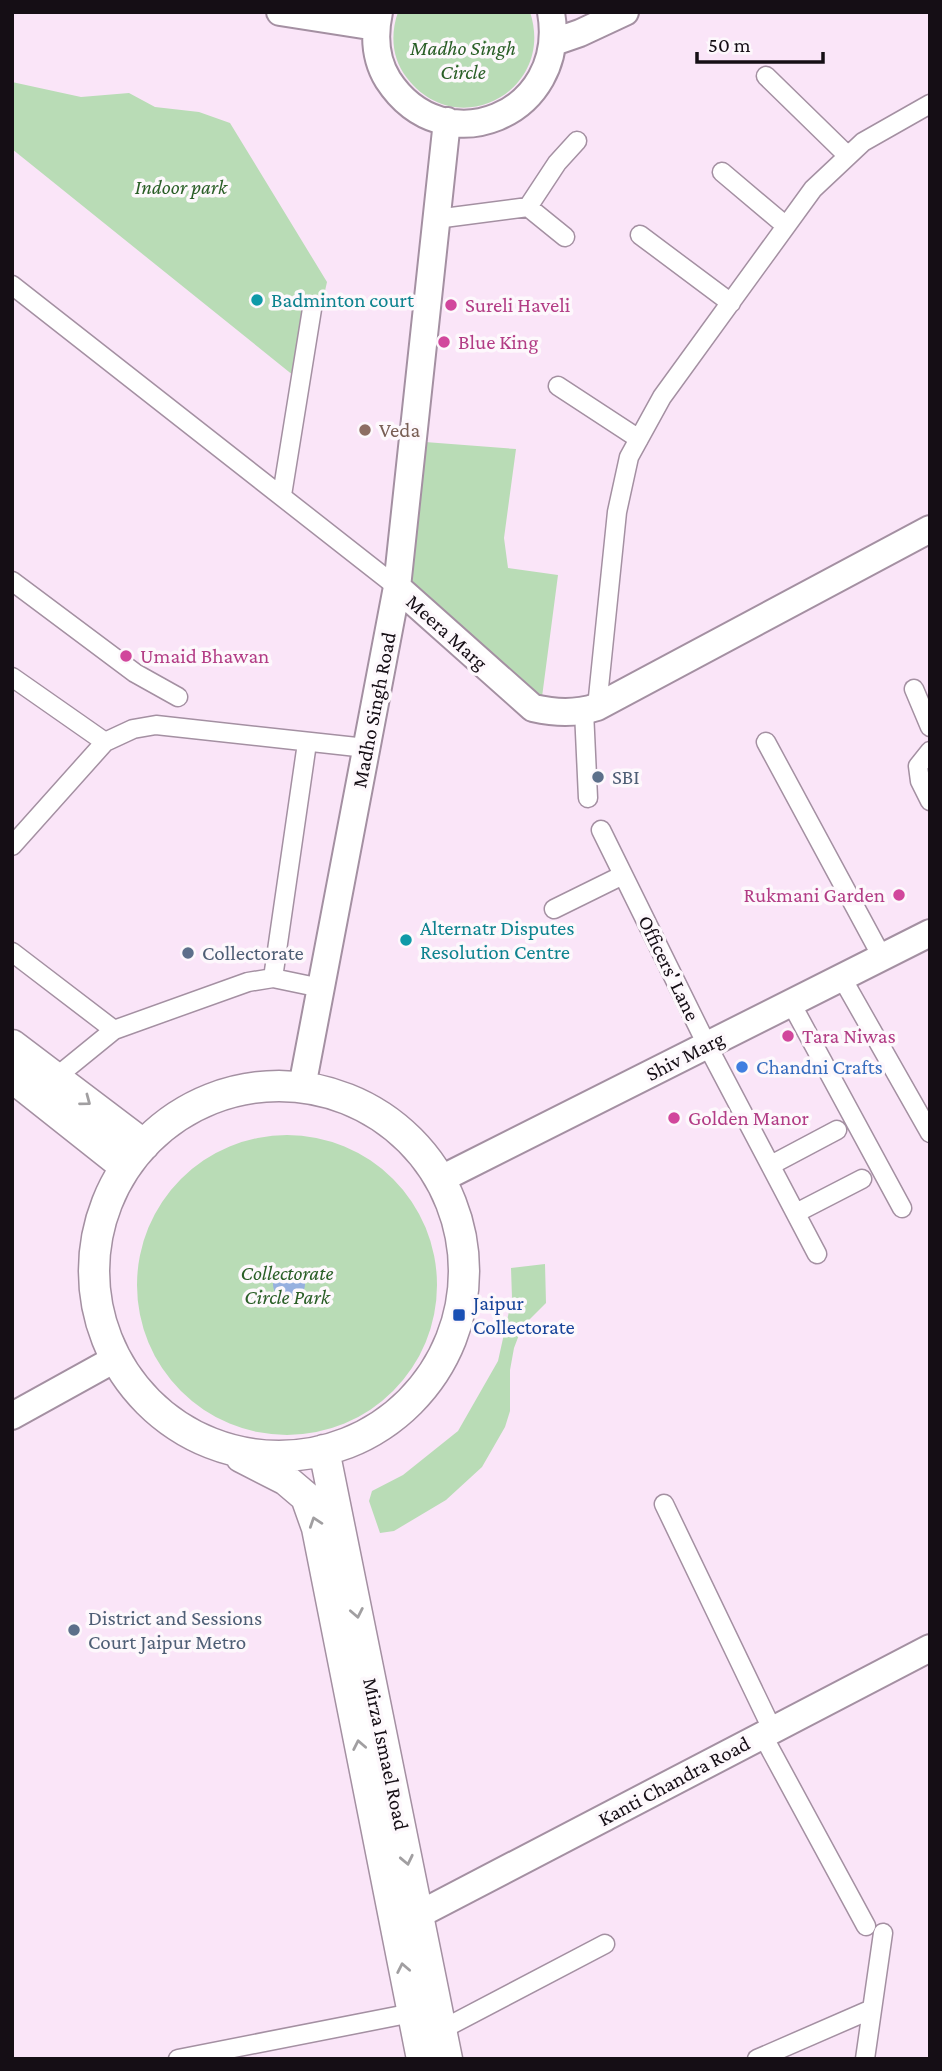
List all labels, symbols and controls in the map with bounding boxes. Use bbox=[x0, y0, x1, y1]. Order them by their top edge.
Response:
scale bar bbox=[697, 21, 823, 65]
text: 50 m bbox=[708, 33, 751, 57]
park label: Madho Singh Circle bbox=[409, 36, 516, 84]
park label: Indoor park bbox=[135, 175, 228, 199]
place label: Badminton court bbox=[271, 288, 415, 312]
marker: Badminton court bbox=[249, 292, 265, 308]
place label: Sureli Haveli bbox=[465, 293, 571, 317]
marker: Sureli Haveli bbox=[443, 297, 459, 313]
place label: Blue King bbox=[458, 330, 538, 354]
marker: Blue King bbox=[436, 334, 452, 350]
place label: Veda bbox=[379, 418, 420, 442]
marker: Veda bbox=[357, 422, 373, 438]
street label: Meera Marg bbox=[401, 589, 493, 675]
street label: Madho Singh Road bbox=[347, 630, 401, 790]
place label: Umaid Bhawan bbox=[140, 644, 269, 668]
marker: Umaid Bhawan bbox=[118, 648, 134, 664]
place label: SBI bbox=[612, 765, 640, 789]
marker: SBI bbox=[590, 769, 606, 785]
place label: Rukmani Garden bbox=[744, 883, 885, 907]
marker: Rukmani Garden bbox=[891, 887, 907, 903]
street label: Officers' Lane bbox=[633, 911, 705, 1025]
place label: Alternatr Disputes Resolution Centre bbox=[420, 916, 574, 964]
marker: Alternatr Disputes Resolution Centre bbox=[398, 932, 414, 948]
place label: Collectorate bbox=[202, 941, 304, 965]
marker: Collectorate bbox=[180, 945, 196, 961]
place label: Tara Niwas bbox=[802, 1024, 896, 1048]
street label: Shiv Marg bbox=[642, 1026, 728, 1086]
marker: Tara Niwas bbox=[780, 1028, 796, 1044]
place label: Chandni Crafts bbox=[756, 1055, 883, 1079]
marker: Chandni Crafts bbox=[734, 1059, 750, 1075]
one-way arrow bbox=[78, 1093, 91, 1105]
place label: Golden Manor bbox=[688, 1106, 810, 1130]
marker: Golden Manor bbox=[666, 1110, 682, 1126]
park label: Collectorate Circle Park bbox=[241, 1261, 333, 1309]
place label: Jaipur Collectorate bbox=[471, 1291, 575, 1339]
marker: Jaipur Collectorate bbox=[451, 1307, 467, 1323]
one-way arrow bbox=[309, 1516, 323, 1528]
place label: District and Sessions Court Jaipur Metro bbox=[88, 1606, 262, 1654]
one-way arrow bbox=[349, 1607, 364, 1619]
marker: District and Sessions Court Jaipur Metro bbox=[66, 1622, 82, 1638]
street label: Mirza Ismael Road bbox=[358, 1676, 414, 1832]
street label: Kanti Chandra Road bbox=[594, 1731, 754, 1831]
one-way arrow bbox=[352, 1739, 367, 1751]
one-way arrow bbox=[399, 1854, 414, 1866]
one-way arrow bbox=[397, 1962, 412, 1974]

